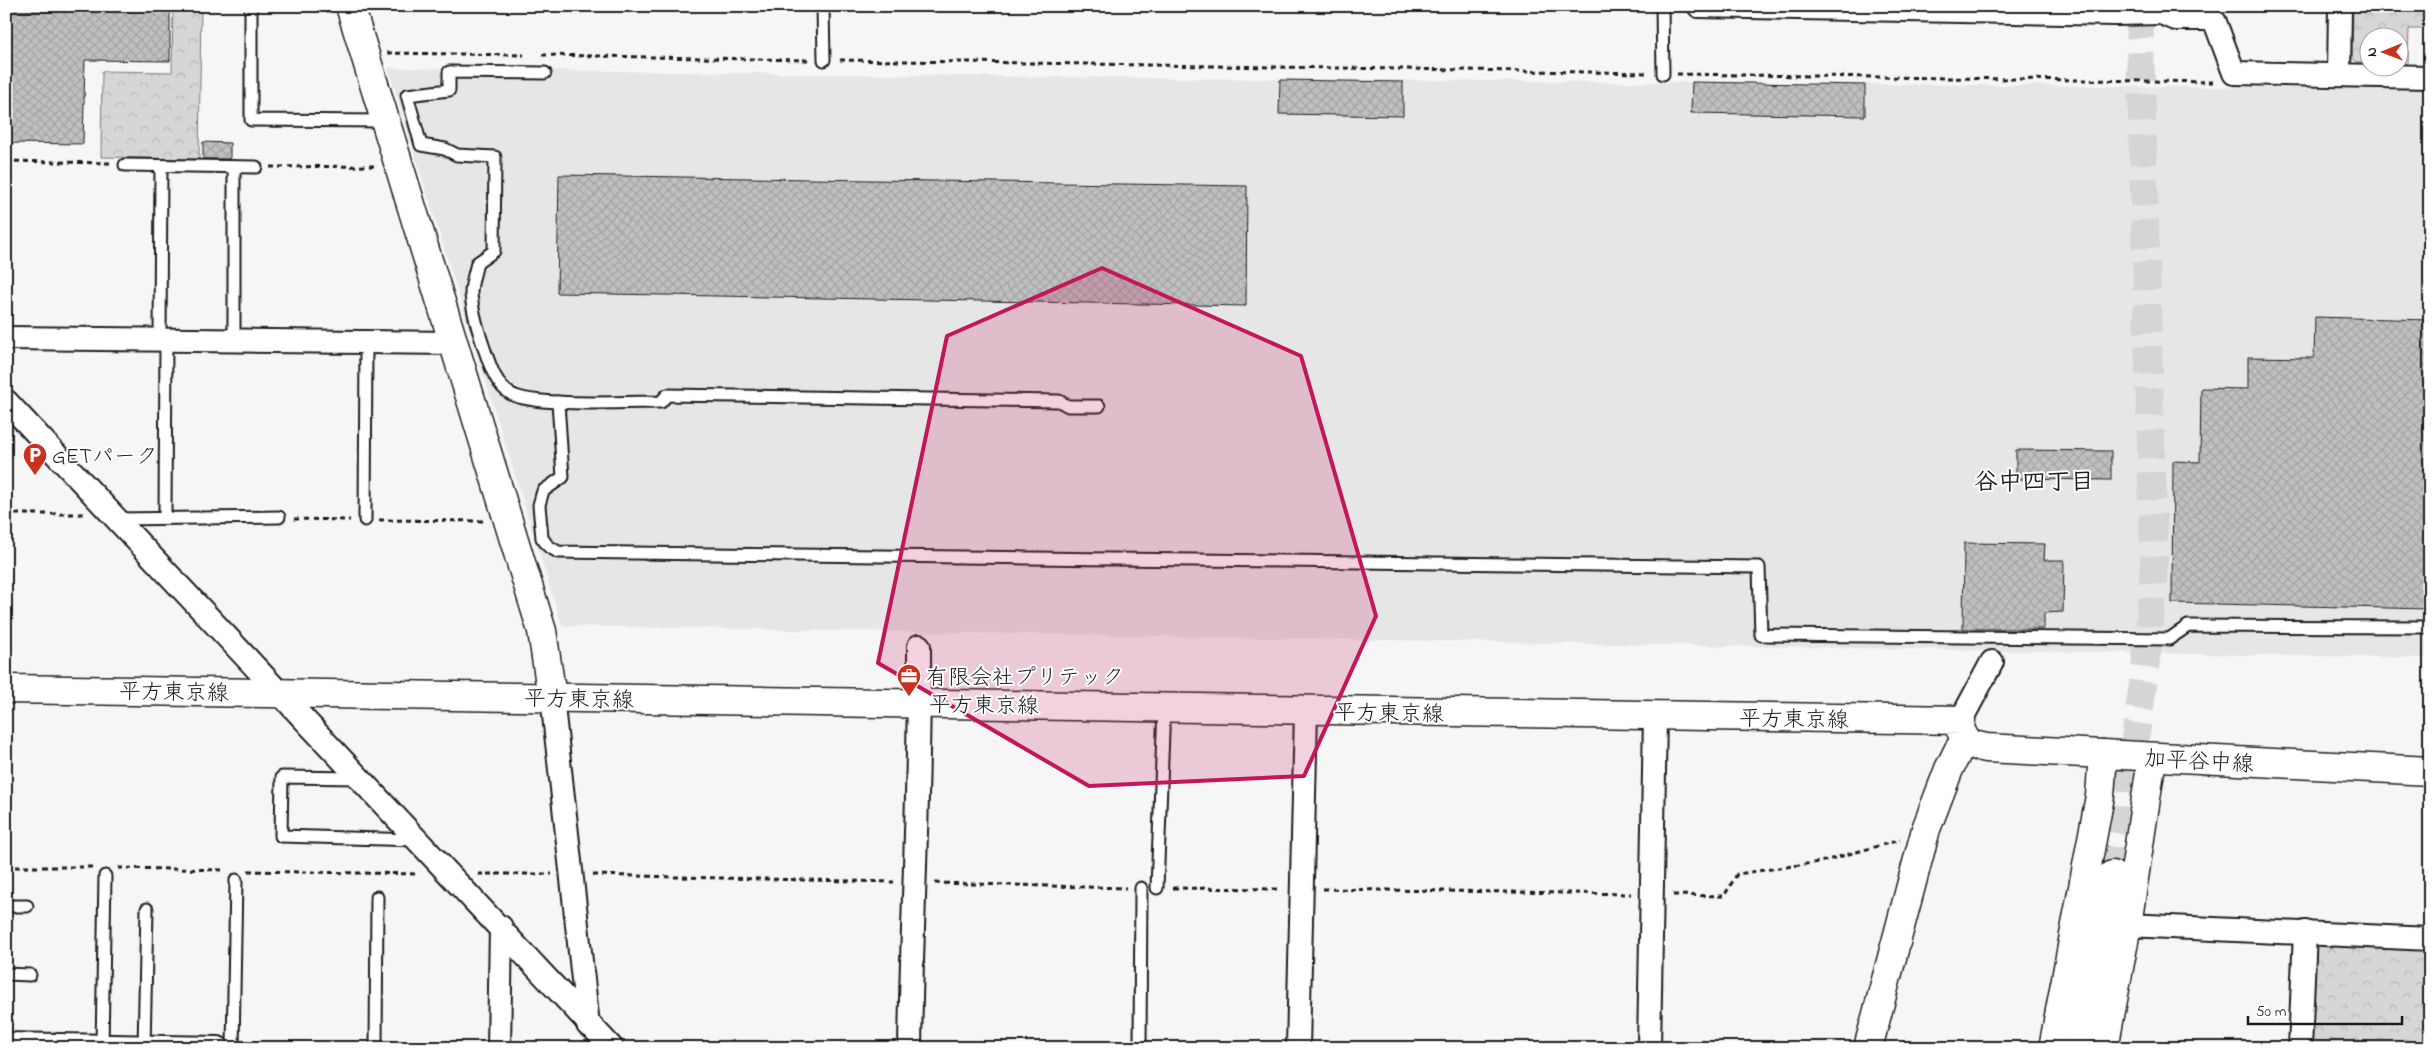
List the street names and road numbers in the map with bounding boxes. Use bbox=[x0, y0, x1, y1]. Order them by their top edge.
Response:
street label: 平方東京線 bbox=[119, 677, 229, 711]
street label: 平方東京線 bbox=[524, 684, 634, 718]
street label: 平方東京線 bbox=[929, 690, 1039, 724]
street label: 平方東京線 bbox=[1334, 698, 1444, 732]
street label: 平方東京線 bbox=[1739, 704, 1849, 738]
street label: 加平谷中線 bbox=[2143, 744, 2255, 782]

